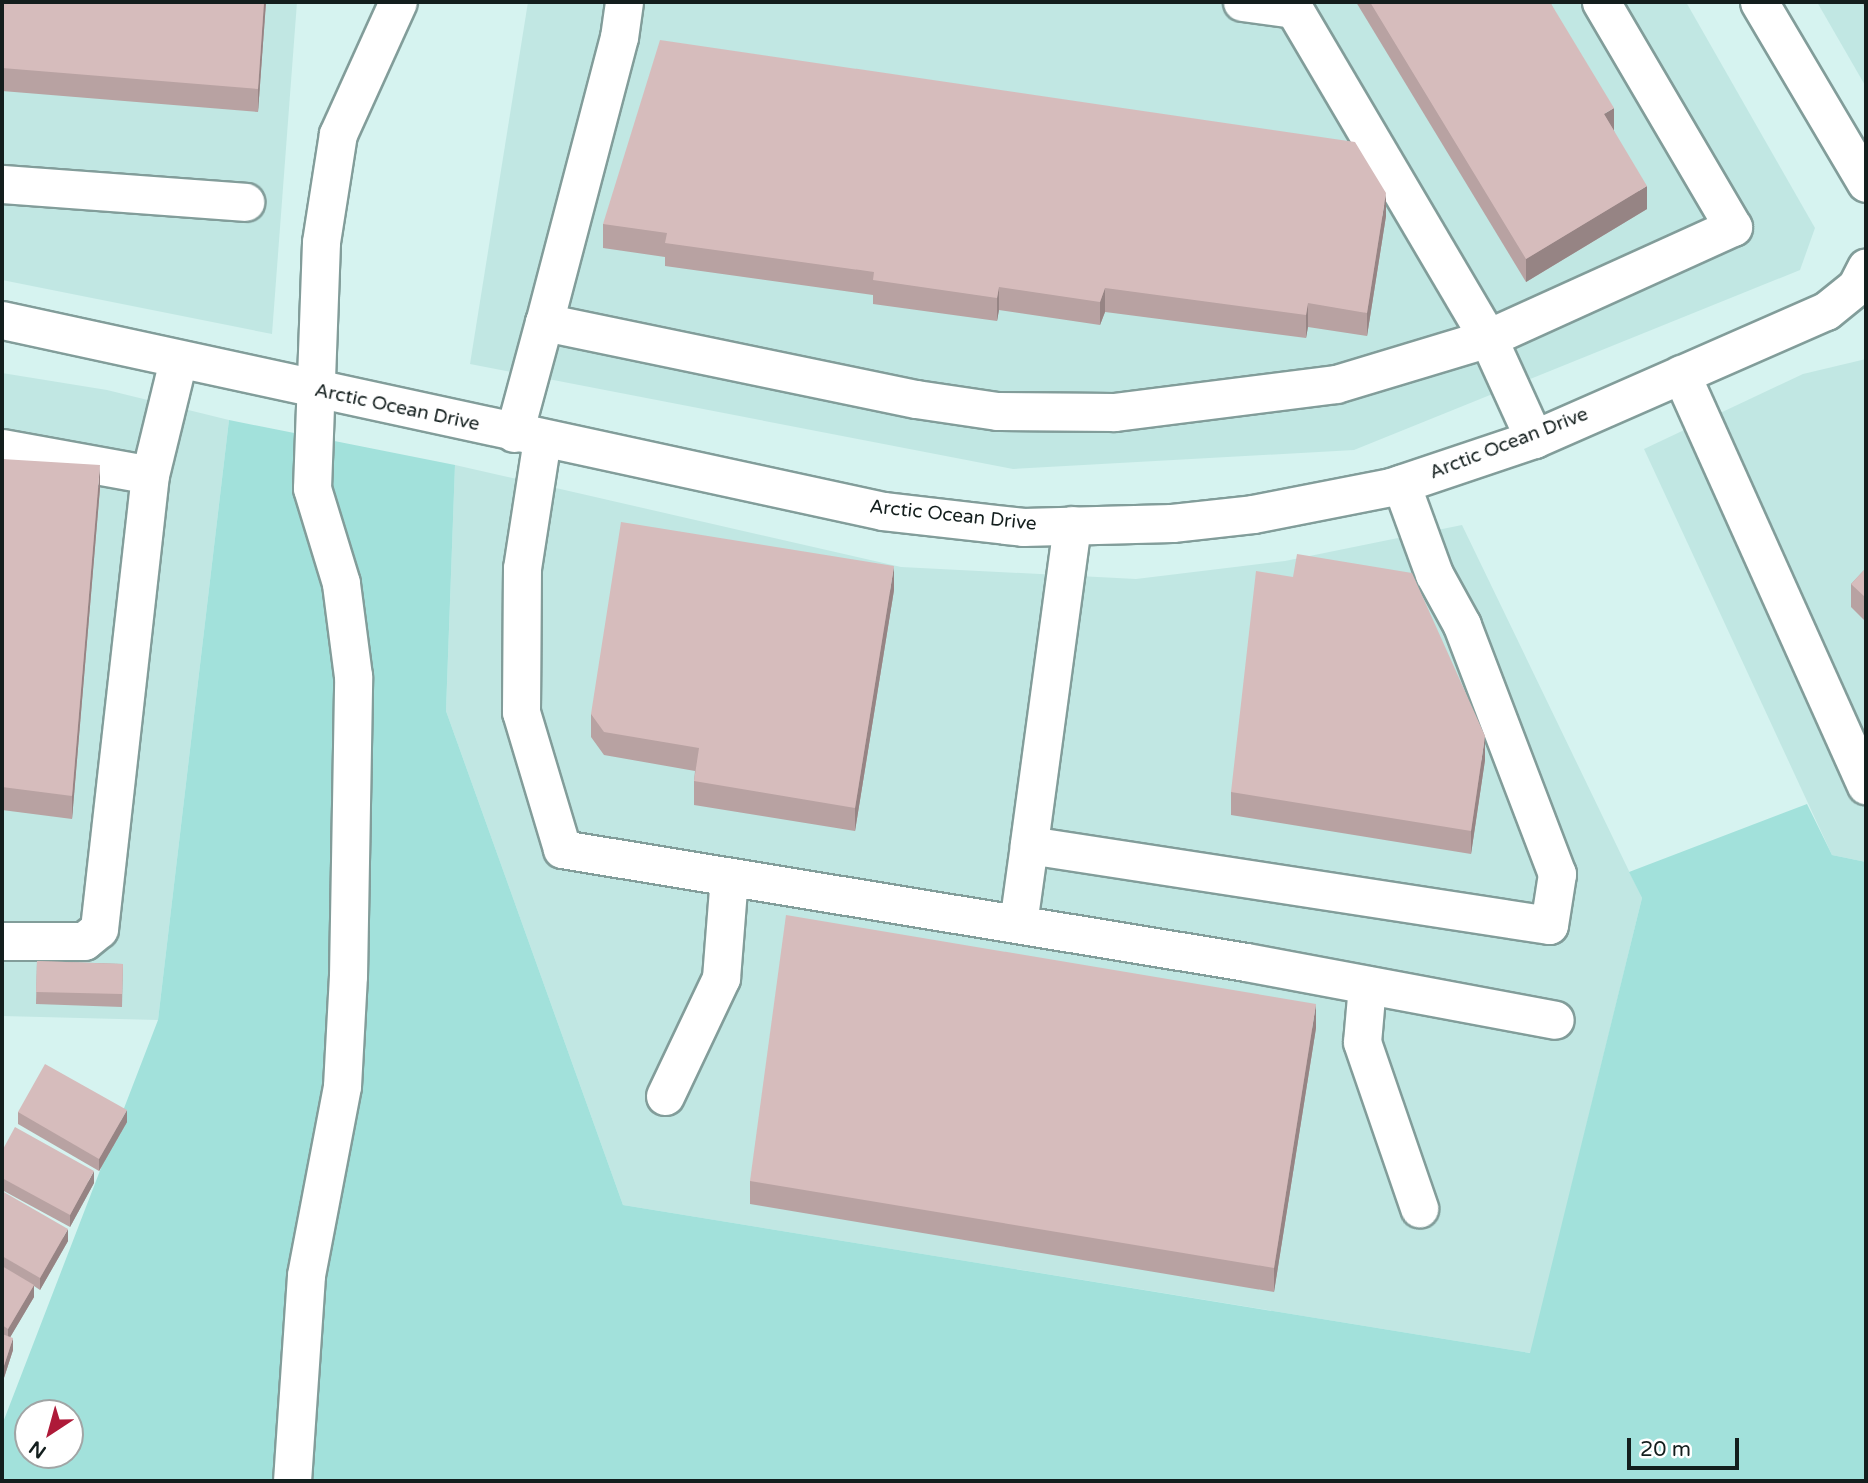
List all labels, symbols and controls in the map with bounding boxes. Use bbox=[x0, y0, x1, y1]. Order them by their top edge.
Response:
street label: Arctic Ocean Drive bbox=[312, 379, 482, 437]
street label: Arctic Ocean Drive bbox=[1426, 403, 1592, 485]
street label: Arctic Ocean Drive bbox=[868, 496, 1038, 536]
north arrow bbox=[14, 1399, 84, 1469]
scale bar bbox=[1630, 1424, 1742, 1468]
text: N bbox=[25, 1436, 50, 1463]
text: 20 m bbox=[1640, 1437, 1691, 1462]

